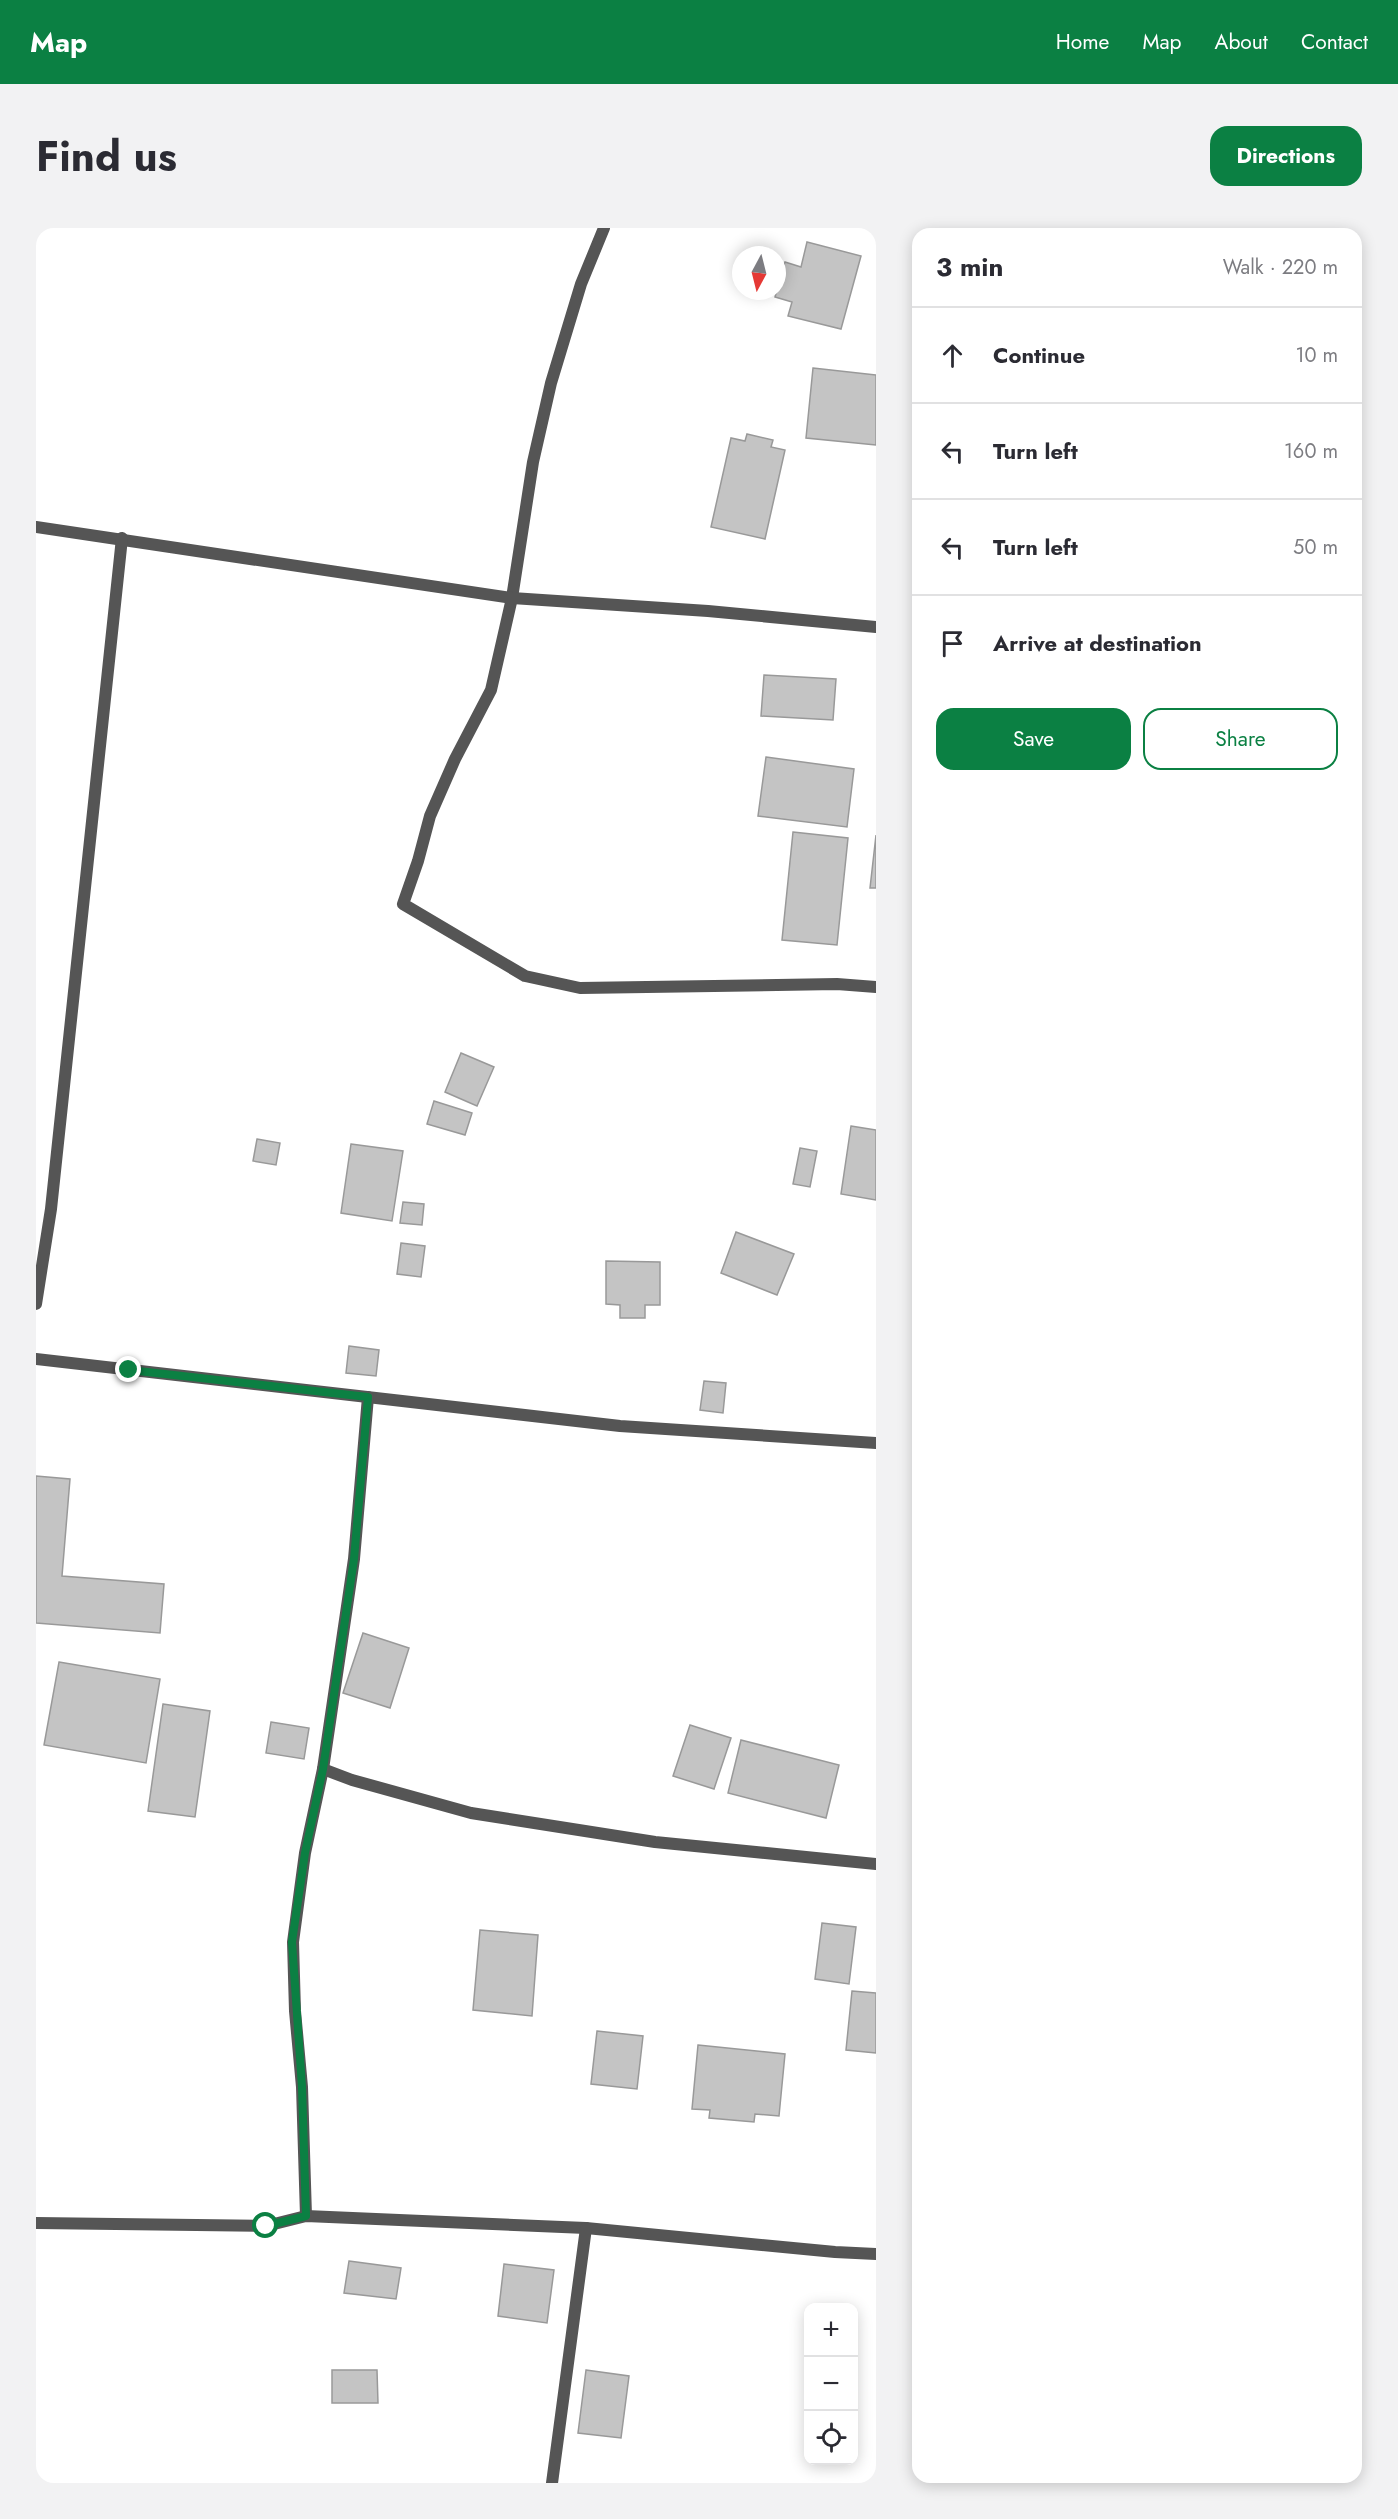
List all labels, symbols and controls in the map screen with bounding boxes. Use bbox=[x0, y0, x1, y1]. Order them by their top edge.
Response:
text: Map bbox=[30, 22, 87, 63]
text: Home bbox=[1056, 27, 1109, 57]
text: Map bbox=[1142, 27, 1182, 57]
text: About bbox=[1215, 27, 1268, 57]
text: Contact bbox=[1301, 27, 1368, 57]
text: Find us bbox=[36, 126, 177, 187]
button: Directions bbox=[1210, 126, 1362, 186]
north arrow bbox=[732, 246, 786, 300]
text: 3 min bbox=[936, 248, 1003, 286]
text: Walk · 220 m bbox=[1223, 253, 1338, 282]
icon: ahead bbox=[936, 339, 969, 372]
text: Continue bbox=[993, 339, 1085, 371]
text: 10 m bbox=[1295, 341, 1338, 370]
icon: left bbox=[936, 435, 969, 468]
text: Turn left bbox=[993, 435, 1078, 467]
text: 160 m bbox=[1284, 437, 1338, 466]
icon: left bbox=[936, 531, 969, 564]
text: Turn left bbox=[993, 531, 1078, 563]
text: 50 m bbox=[1293, 533, 1338, 562]
icon: arrive bbox=[936, 627, 969, 660]
text: Arrive at destination bbox=[993, 627, 1202, 659]
button: Save bbox=[936, 708, 1131, 770]
button: Share bbox=[1143, 708, 1338, 770]
route end bbox=[115, 1356, 141, 1382]
route start bbox=[252, 2212, 278, 2238]
map controls bbox=[804, 2303, 858, 2465]
button: + bbox=[804, 2303, 858, 2357]
button: − bbox=[804, 2357, 858, 2411]
button: locate bbox=[804, 2411, 858, 2465]

